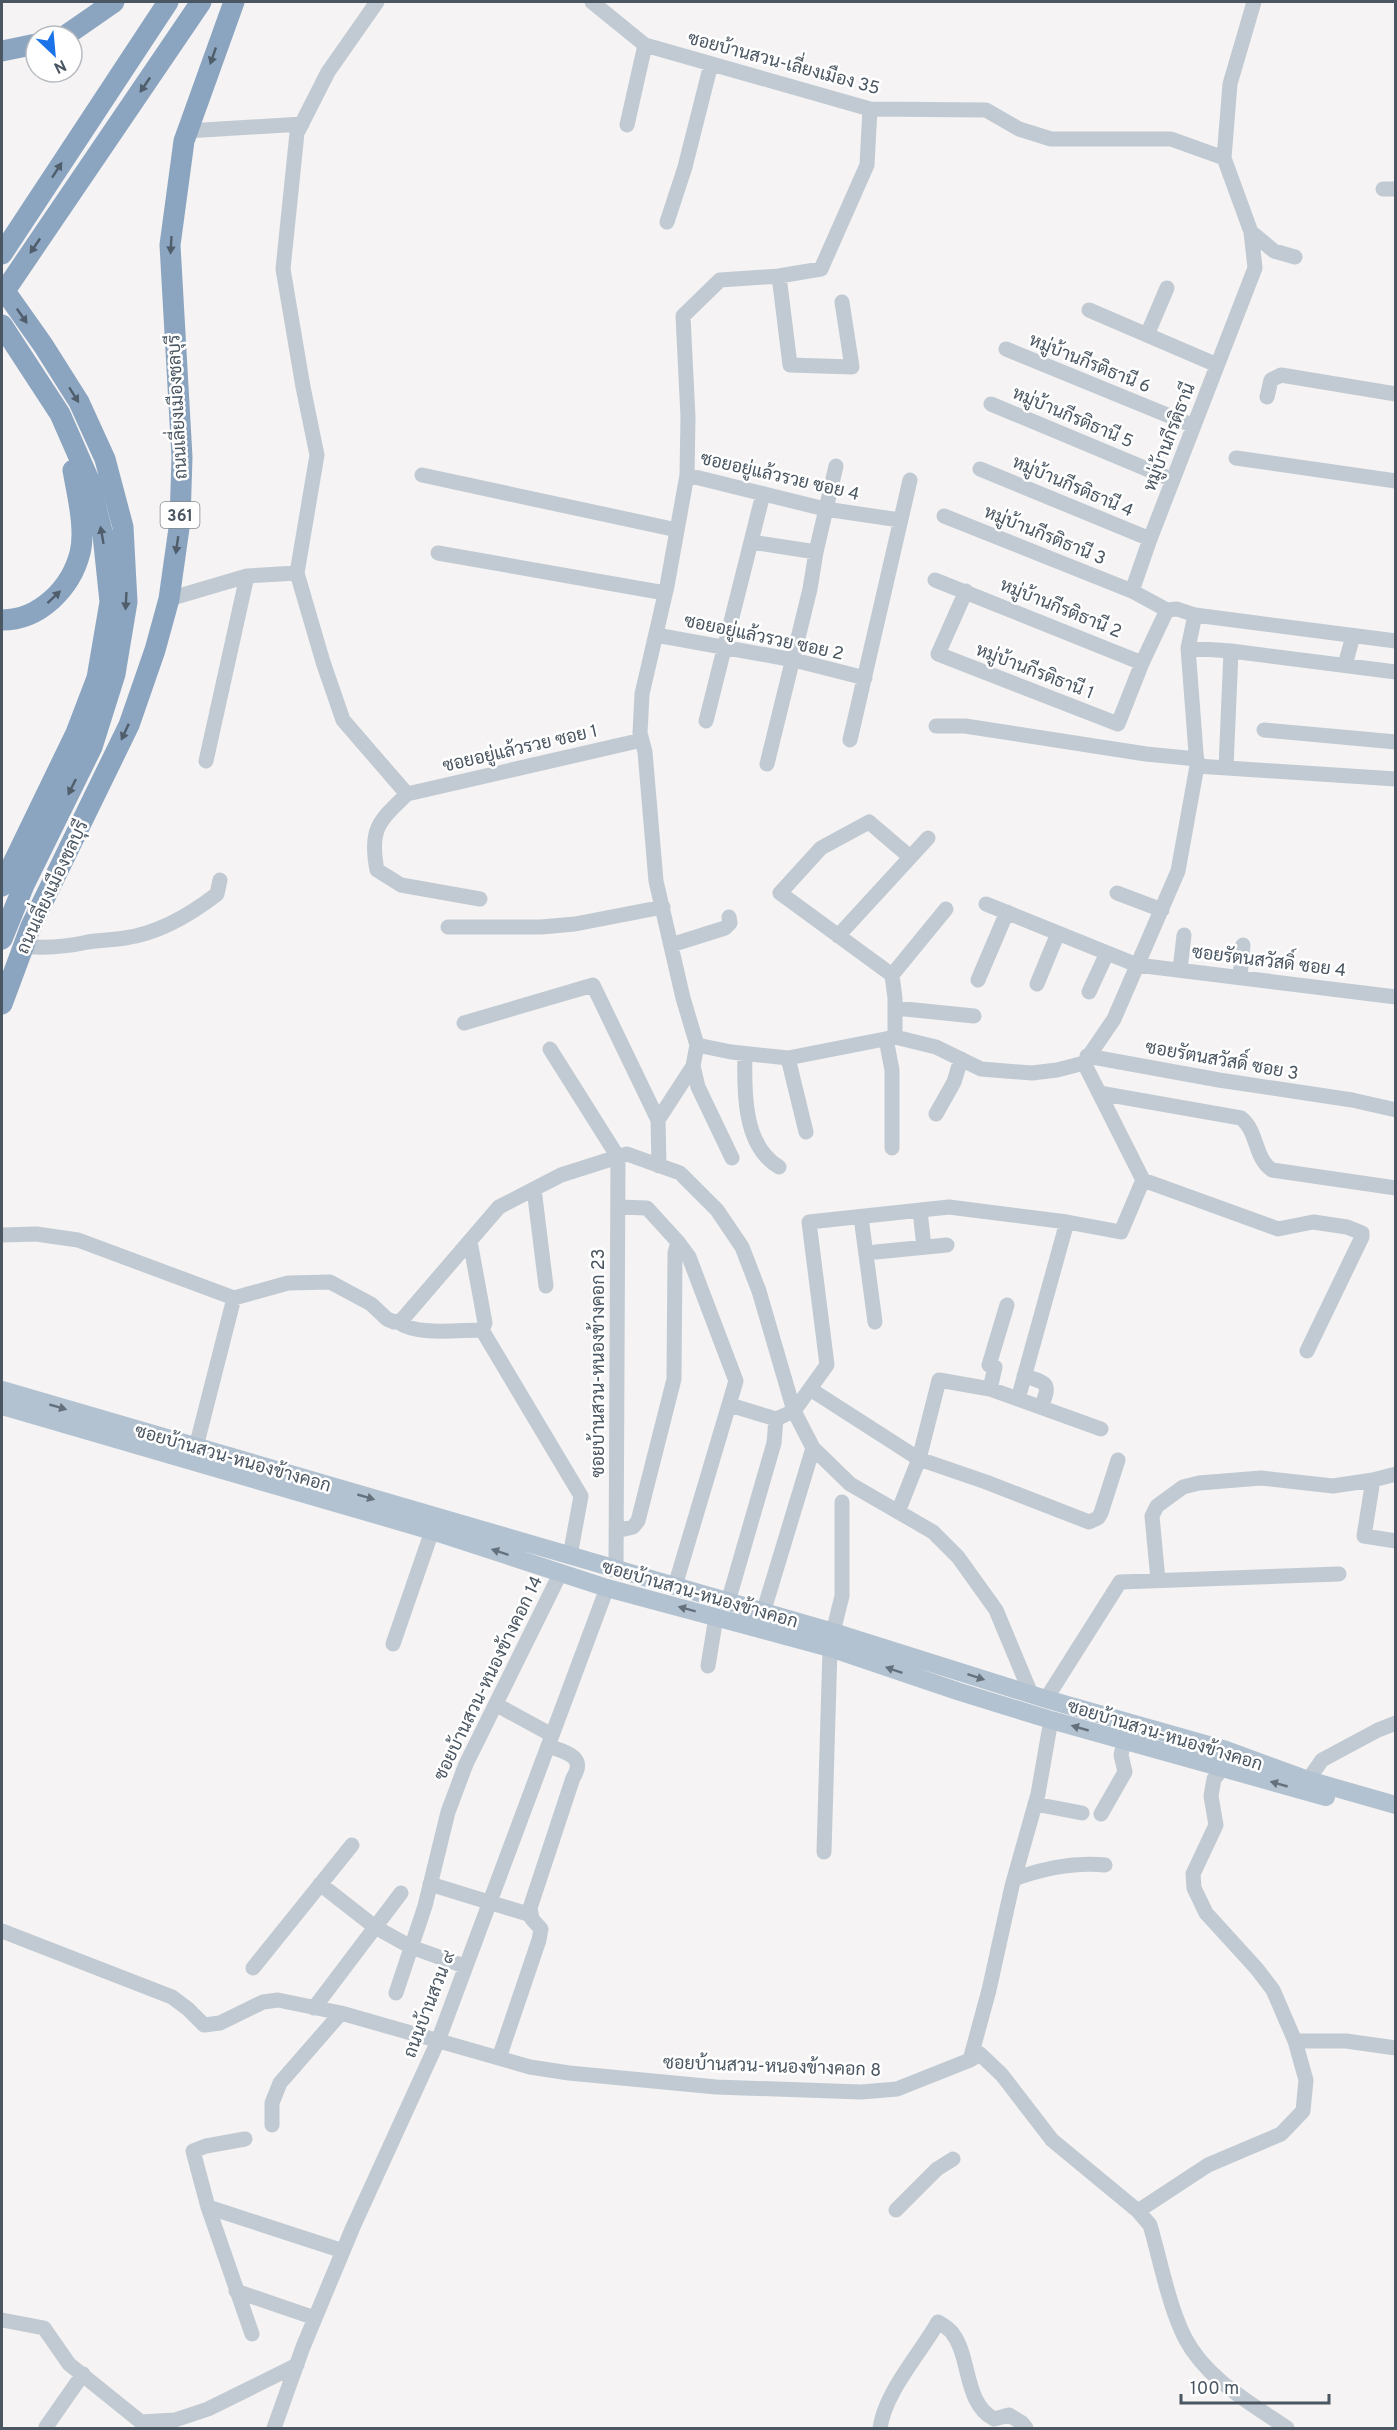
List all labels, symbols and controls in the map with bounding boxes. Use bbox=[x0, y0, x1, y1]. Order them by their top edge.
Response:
street label: ซอยบ้านสวน-เลี่ยงเมือง 35 bbox=[685, 22, 884, 101]
north arrow bbox=[24, 24, 84, 84]
one-way arrow bbox=[207, 47, 217, 65]
text: N bbox=[50, 54, 69, 77]
one-way arrow bbox=[140, 77, 151, 93]
one-way arrow bbox=[51, 162, 62, 178]
one-way arrow bbox=[166, 236, 175, 255]
one-way arrow bbox=[30, 238, 41, 254]
one-way arrow bbox=[16, 308, 28, 324]
street label: หมู่บ้านกีรติธานี 6 bbox=[1025, 327, 1155, 399]
street label: ถนนเลี่ยงเมืองชลบุรี bbox=[157, 334, 194, 480]
street label: หมู่บ้านกีรติธานี bbox=[1136, 379, 1202, 495]
street label: หมู่บ้านกีรติธานี 5 bbox=[1008, 380, 1138, 454]
one-way arrow bbox=[69, 387, 80, 403]
street label: ซอยอยู่แล้วรวย ซอย 4 bbox=[698, 446, 862, 507]
street label: หมู่บ้านกีรติธานี 4 bbox=[1008, 449, 1138, 523]
street label: หมู่บ้านกีรติธานี 3 bbox=[980, 499, 1110, 571]
road number: 361 bbox=[160, 502, 200, 528]
one-way arrow bbox=[97, 525, 106, 544]
one-way arrow bbox=[172, 535, 181, 554]
street label: หมู่บ้านกีรติธานี 2 bbox=[996, 572, 1126, 644]
one-way arrow bbox=[46, 591, 60, 605]
one-way arrow bbox=[121, 592, 130, 611]
street label: ซอยอยู่แล้วรวย ซอย 2 bbox=[682, 608, 846, 667]
street label: หมู่บ้านกีรติธานี 1 bbox=[972, 636, 1098, 706]
street label: ซอยอยู่แล้วรวย ซอย 1 bbox=[440, 719, 600, 778]
one-way arrow bbox=[120, 723, 130, 741]
one-way arrow bbox=[67, 779, 77, 796]
street label: ถนนเลี่ยงเมืองชลบุรี bbox=[7, 814, 95, 958]
street label: ซอยรัตนสวัสดิ์ ซอย 4 bbox=[1190, 935, 1348, 983]
street label: ซอยรัตนสวัสดิ์ ซอย 3 bbox=[1143, 1031, 1301, 1086]
street label: ซอยบ้านสวน-หนองข้างคอก 23 bbox=[586, 1248, 611, 1478]
one-way arrow bbox=[49, 1403, 67, 1412]
street label: ซอยบ้านสวน-หนองข้างคอก bbox=[132, 1418, 334, 1498]
one-way arrow bbox=[357, 1493, 375, 1502]
one-way arrow bbox=[491, 1547, 509, 1557]
street label: ซอยบ้านสวน-หนองข้างคอก bbox=[599, 1554, 801, 1634]
street label: ซอยบ้านสวน-หนองข้างคอก 14 bbox=[428, 1572, 549, 1785]
one-way arrow bbox=[678, 1604, 696, 1613]
one-way arrow bbox=[885, 1664, 903, 1674]
one-way arrow bbox=[967, 1673, 985, 1682]
street label: ซอยบ้านสวน-หนองข้างคอก bbox=[1064, 1694, 1266, 1777]
one-way arrow bbox=[1071, 1723, 1089, 1732]
one-way arrow bbox=[1269, 1779, 1287, 1788]
street label: ถนนบ้านสวน ๙ bbox=[398, 1947, 461, 2061]
street label: ซอยบ้านสวน-หนองข้างคอก 8 bbox=[662, 2050, 882, 2083]
scale bar bbox=[1181, 2367, 1330, 2405]
text: 100 m bbox=[1190, 2378, 1239, 2401]

